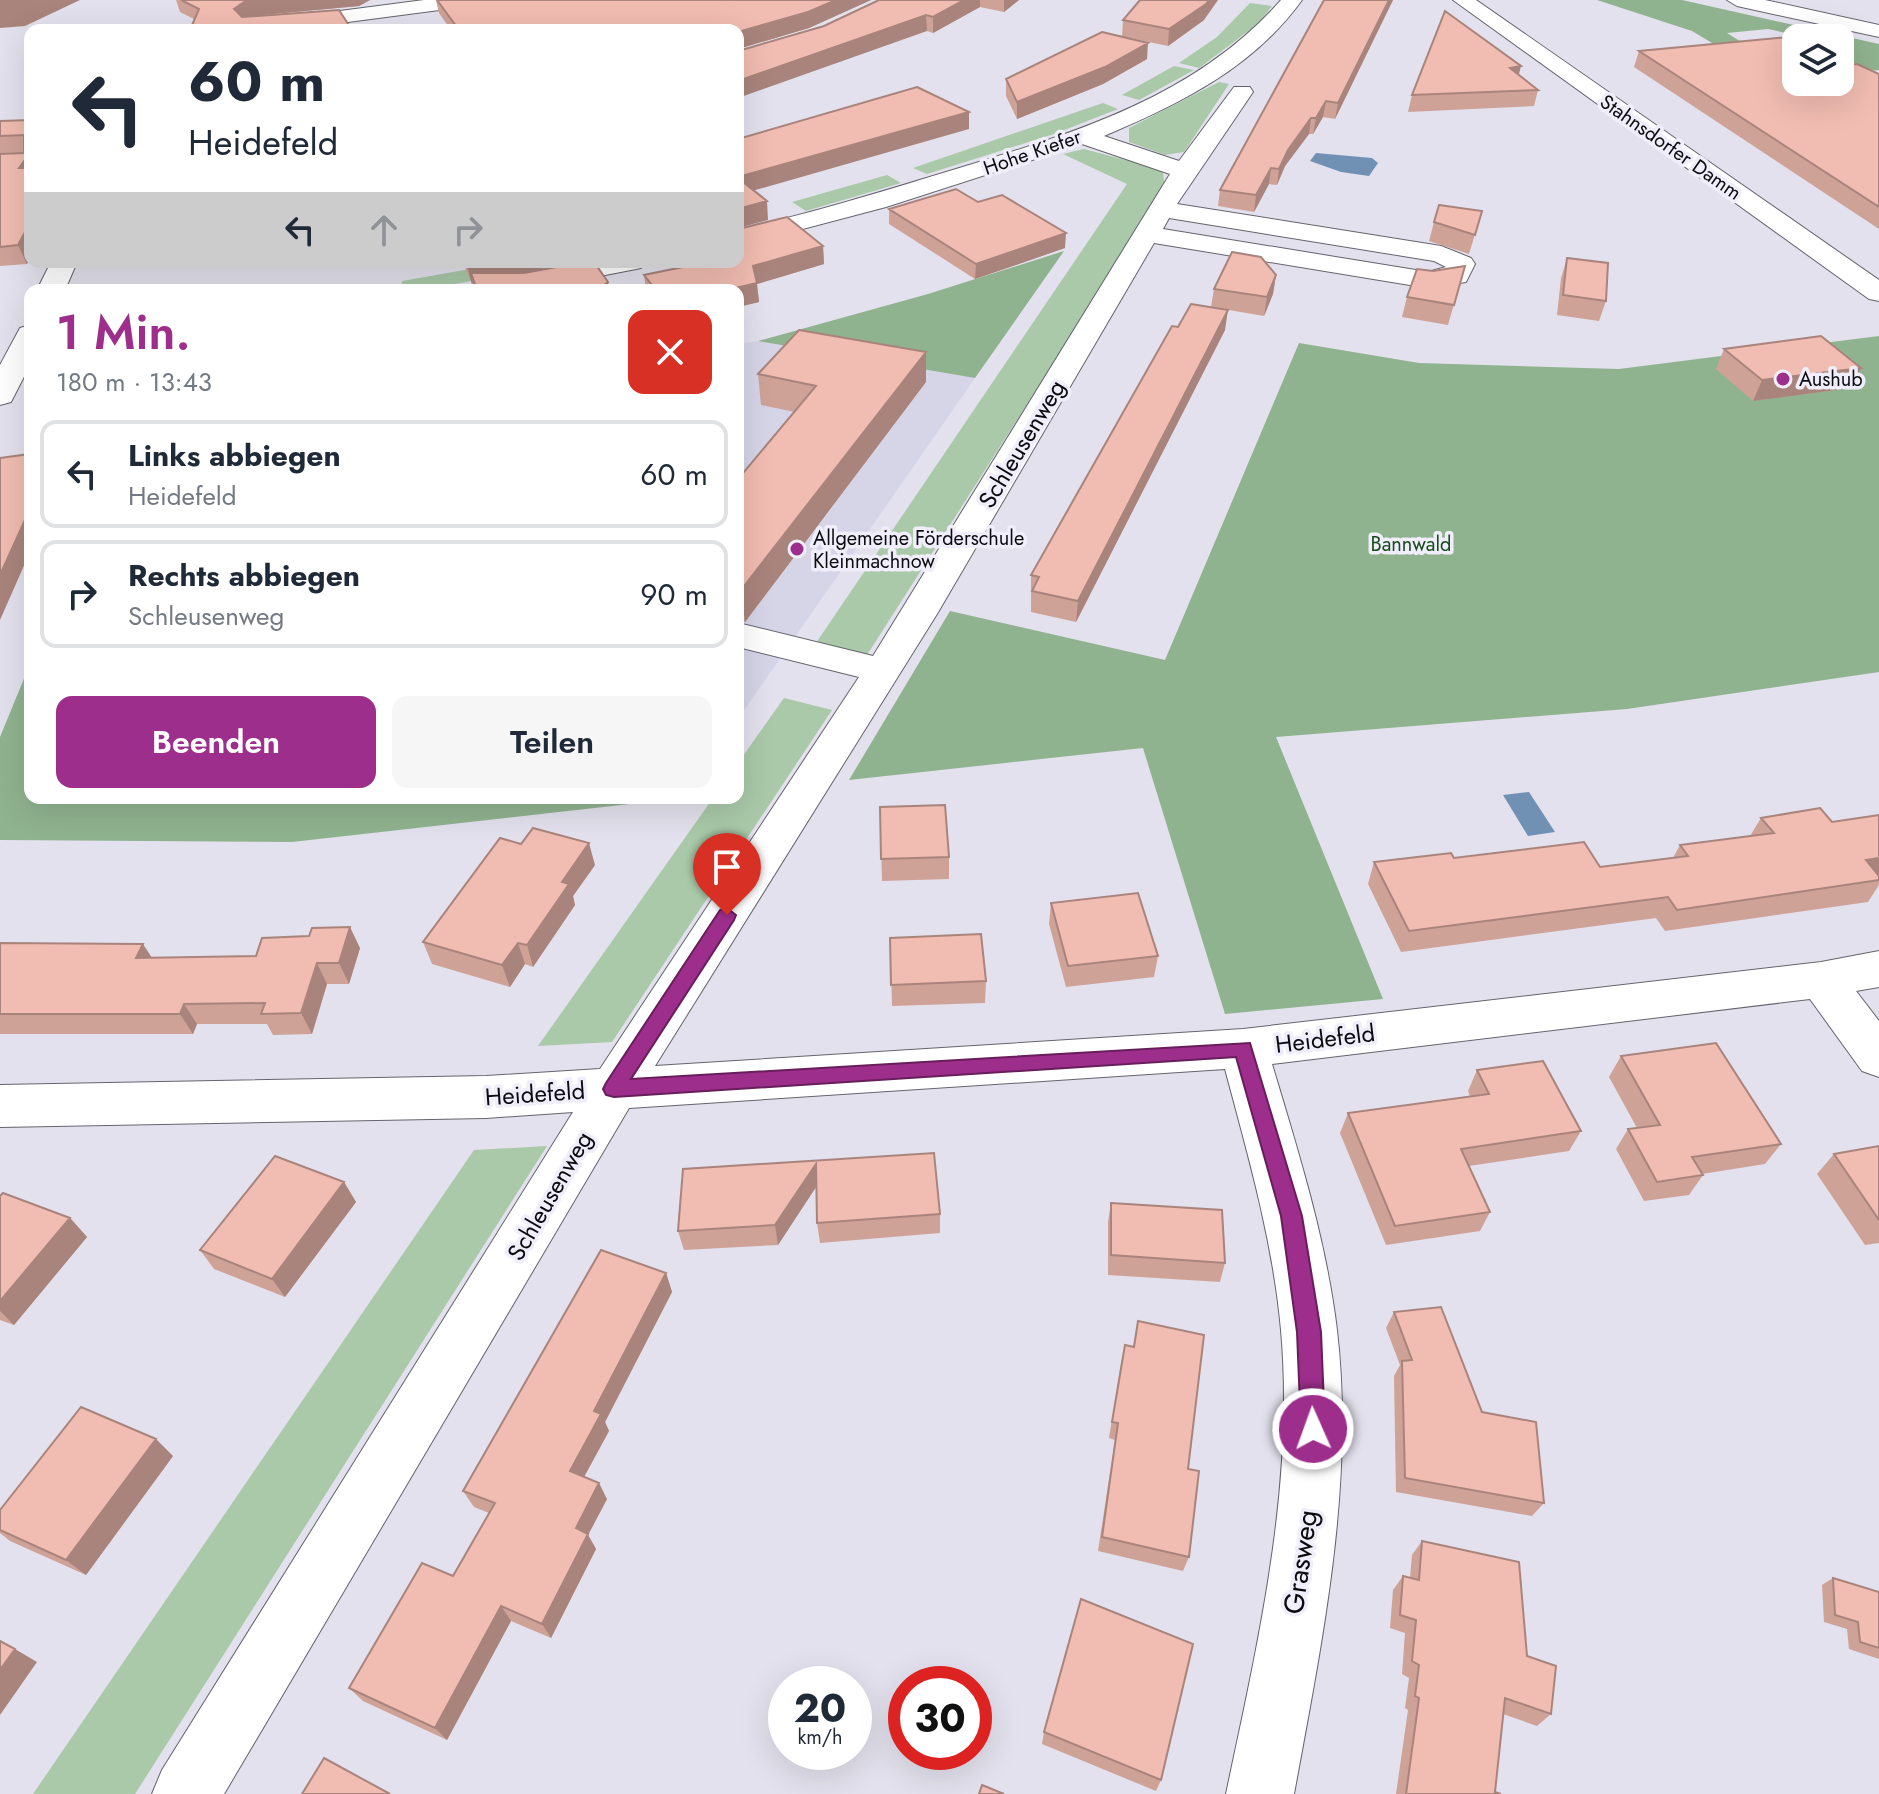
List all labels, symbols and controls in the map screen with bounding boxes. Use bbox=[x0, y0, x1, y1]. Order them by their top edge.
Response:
map controls bbox=[1782, 24, 1854, 96]
button: layers bbox=[1782, 24, 1854, 96]
text: 60 m bbox=[188, 41, 325, 122]
icon: left bbox=[56, 56, 160, 160]
street label: Stahnsdorfer Damm bbox=[1594, 88, 1747, 207]
text: Heidefeld bbox=[188, 116, 338, 168]
street label: Hohe Kiefer bbox=[979, 122, 1085, 183]
icon: left bbox=[278, 208, 322, 252]
icon: ahead bbox=[362, 208, 406, 252]
icon: right bbox=[446, 208, 490, 252]
text: 1 Min. bbox=[56, 298, 191, 367]
button: close bbox=[628, 310, 712, 394]
text: 180 m · 13:43 bbox=[56, 363, 212, 401]
place label: Aushub bbox=[1799, 365, 1863, 394]
marker: Aushub bbox=[1774, 370, 1792, 388]
street label: Schleusenweg bbox=[969, 373, 1074, 515]
text: Links abbiegen bbox=[128, 434, 341, 477]
icon: left bbox=[60, 452, 104, 496]
text: 60 m bbox=[640, 453, 708, 496]
text: Heidefeld bbox=[128, 477, 237, 515]
place label: Allgemeine Förderschule Kleinmachnow bbox=[813, 524, 1024, 576]
park label: Bannwald bbox=[1371, 530, 1451, 559]
marker: Allgemeine Förderschule Kleinmachnow bbox=[788, 540, 806, 558]
text: Rechts abbiegen bbox=[128, 554, 360, 597]
icon: right bbox=[60, 572, 104, 616]
text: 90 m bbox=[640, 573, 708, 616]
text: Schleusenweg bbox=[128, 597, 284, 635]
button: Beenden bbox=[56, 696, 376, 788]
button: Teilen bbox=[392, 696, 712, 788]
pin bbox=[693, 833, 761, 915]
icon: arrive bbox=[705, 845, 749, 889]
street label: Heidefeld bbox=[1273, 1015, 1377, 1062]
street label: Heidefeld bbox=[484, 1073, 586, 1114]
street label: Schleusenweg bbox=[498, 1125, 601, 1267]
position arrow bbox=[1271, 1387, 1355, 1471]
street label: Grasweg bbox=[1273, 1507, 1328, 1617]
speed limit sign: 30 bbox=[888, 1666, 992, 1770]
text: 20 bbox=[794, 1679, 846, 1737]
text: km/h bbox=[797, 1723, 843, 1752]

